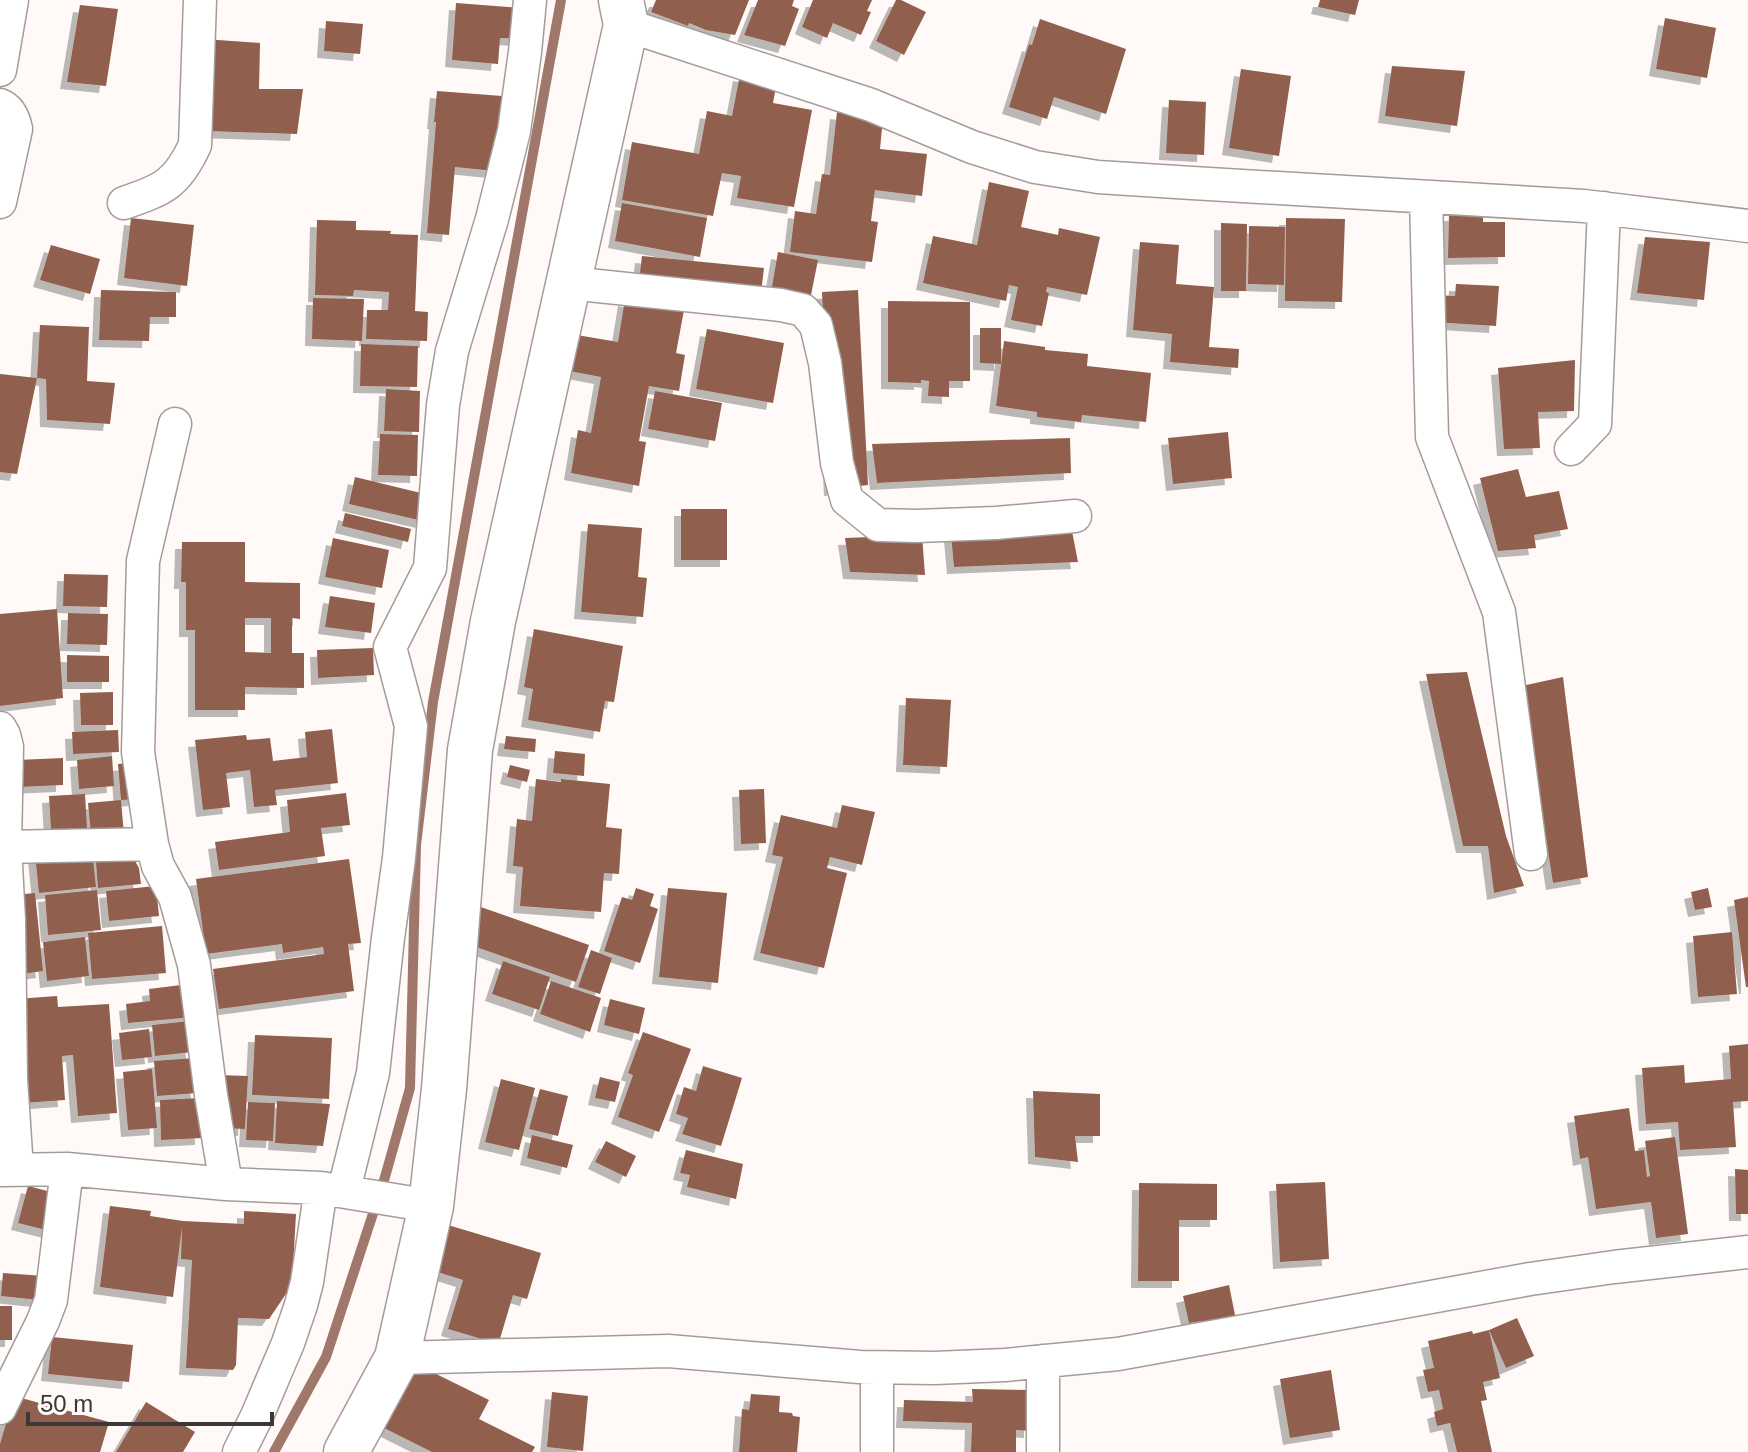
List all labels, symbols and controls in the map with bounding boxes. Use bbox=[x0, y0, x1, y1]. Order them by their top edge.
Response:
scale bar bbox=[28, 1376, 272, 1426]
text: 50 m bbox=[40, 1390, 93, 1417]

